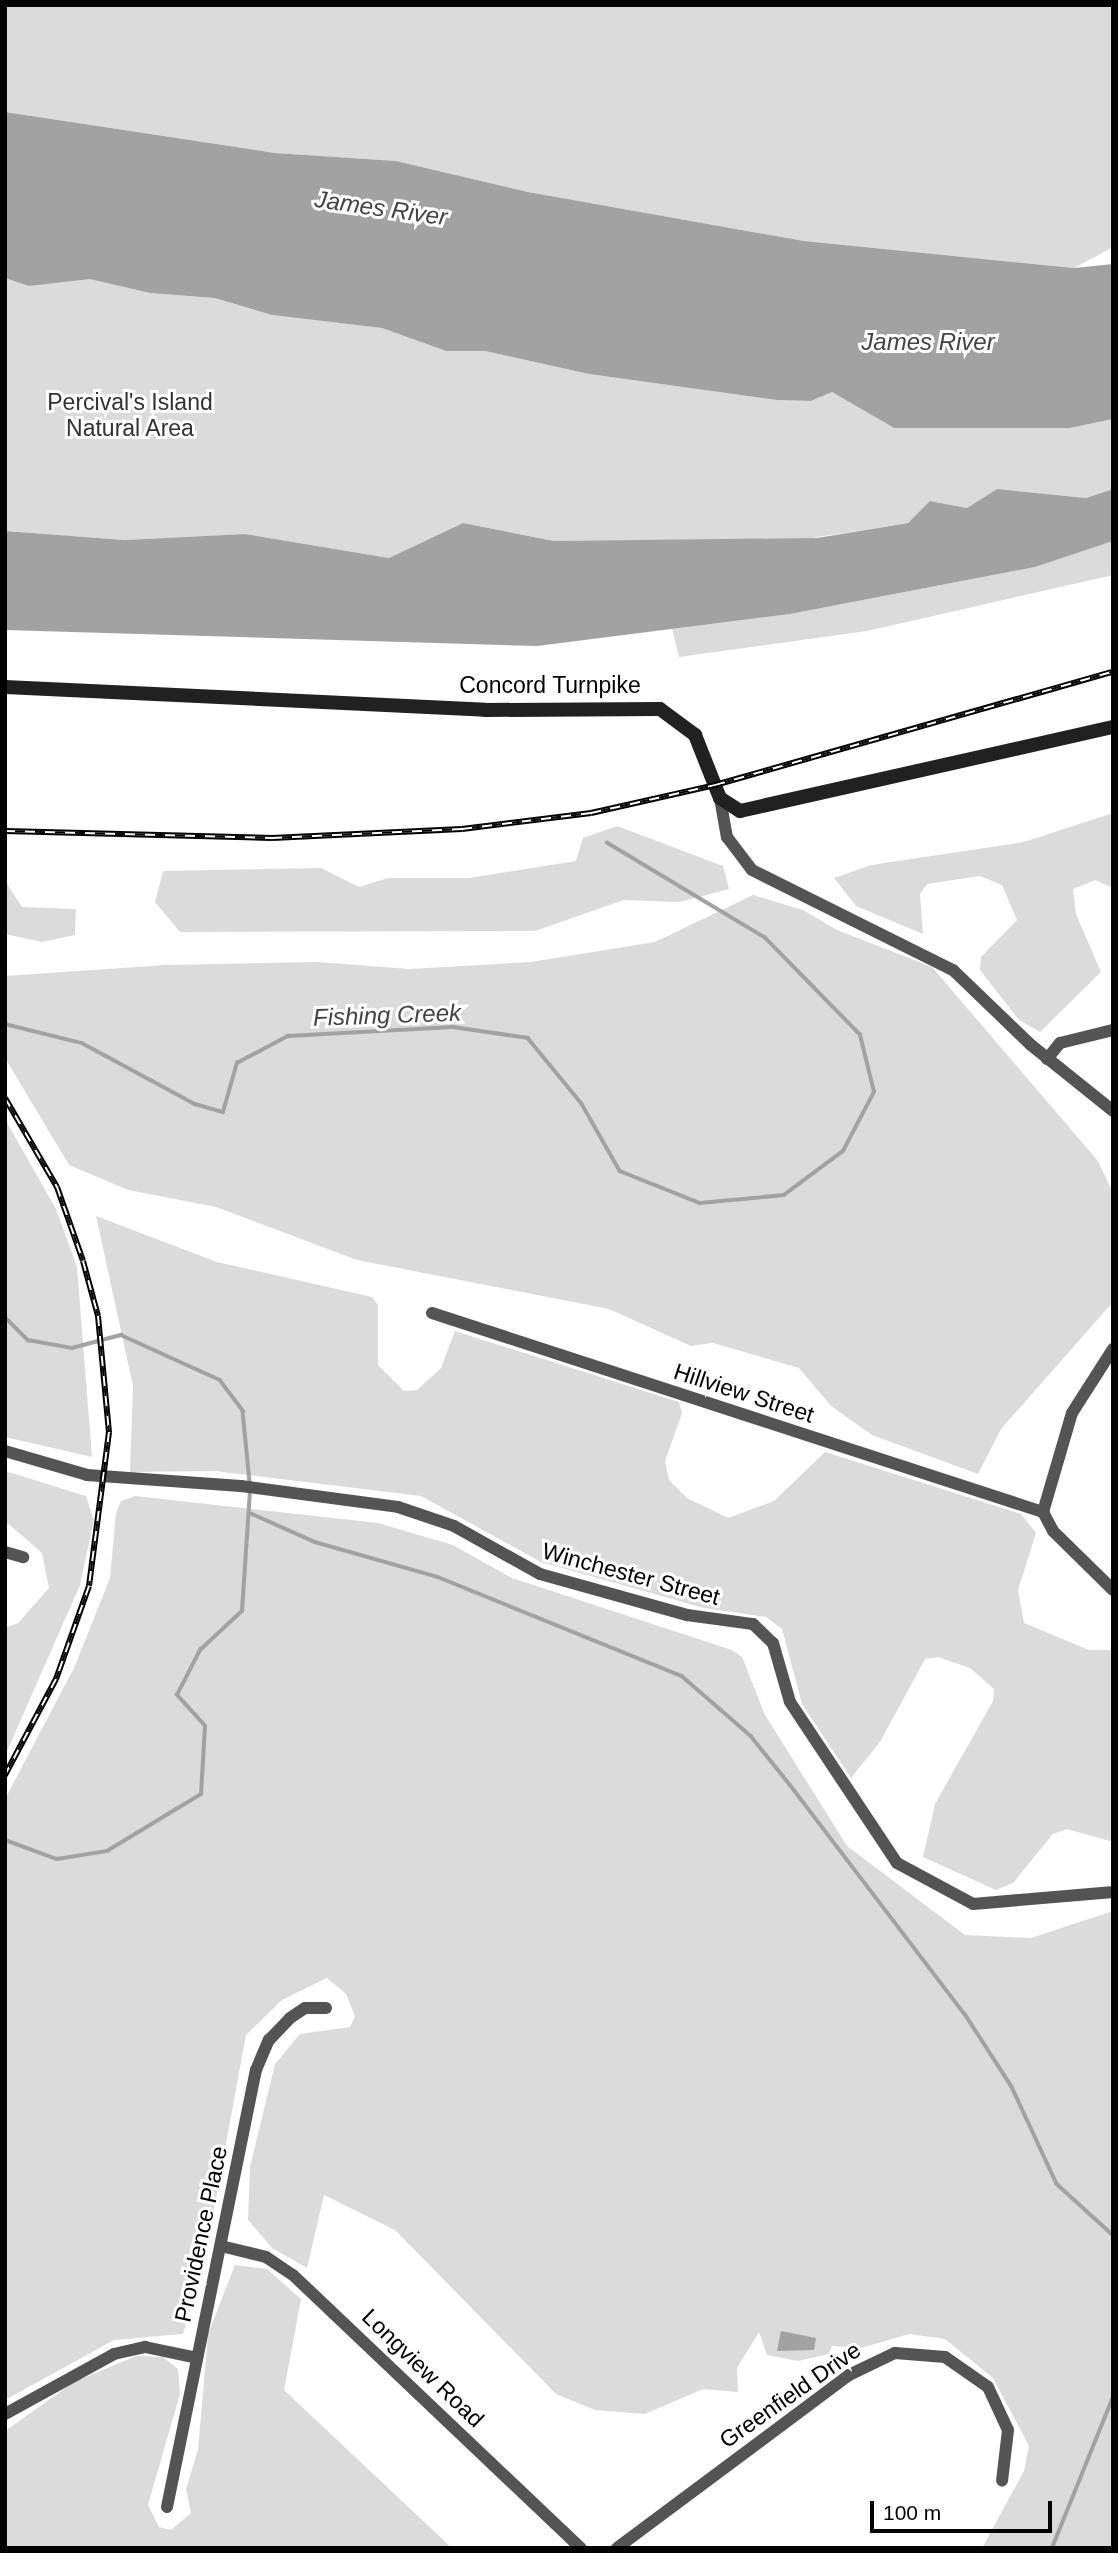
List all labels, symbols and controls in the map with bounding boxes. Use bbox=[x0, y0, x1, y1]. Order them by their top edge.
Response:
water label: James River bbox=[313, 184, 449, 232]
water label: James River bbox=[861, 328, 995, 356]
park label: Percival's Island Natural Area bbox=[47, 388, 213, 442]
street label: Concord Turnpike bbox=[459, 671, 641, 699]
water label: Fishing Creek bbox=[313, 998, 461, 1032]
street label: Hillview Street bbox=[670, 1357, 818, 1429]
street label: Winchester Street bbox=[539, 1537, 723, 1611]
street label: Providence Place bbox=[169, 2144, 233, 2324]
street label: Longview Road bbox=[356, 2303, 490, 2433]
street label: Greenfield Drive bbox=[714, 2336, 866, 2454]
scale bar bbox=[873, 2486, 1055, 2530]
text: 100 m bbox=[883, 2501, 941, 2524]

